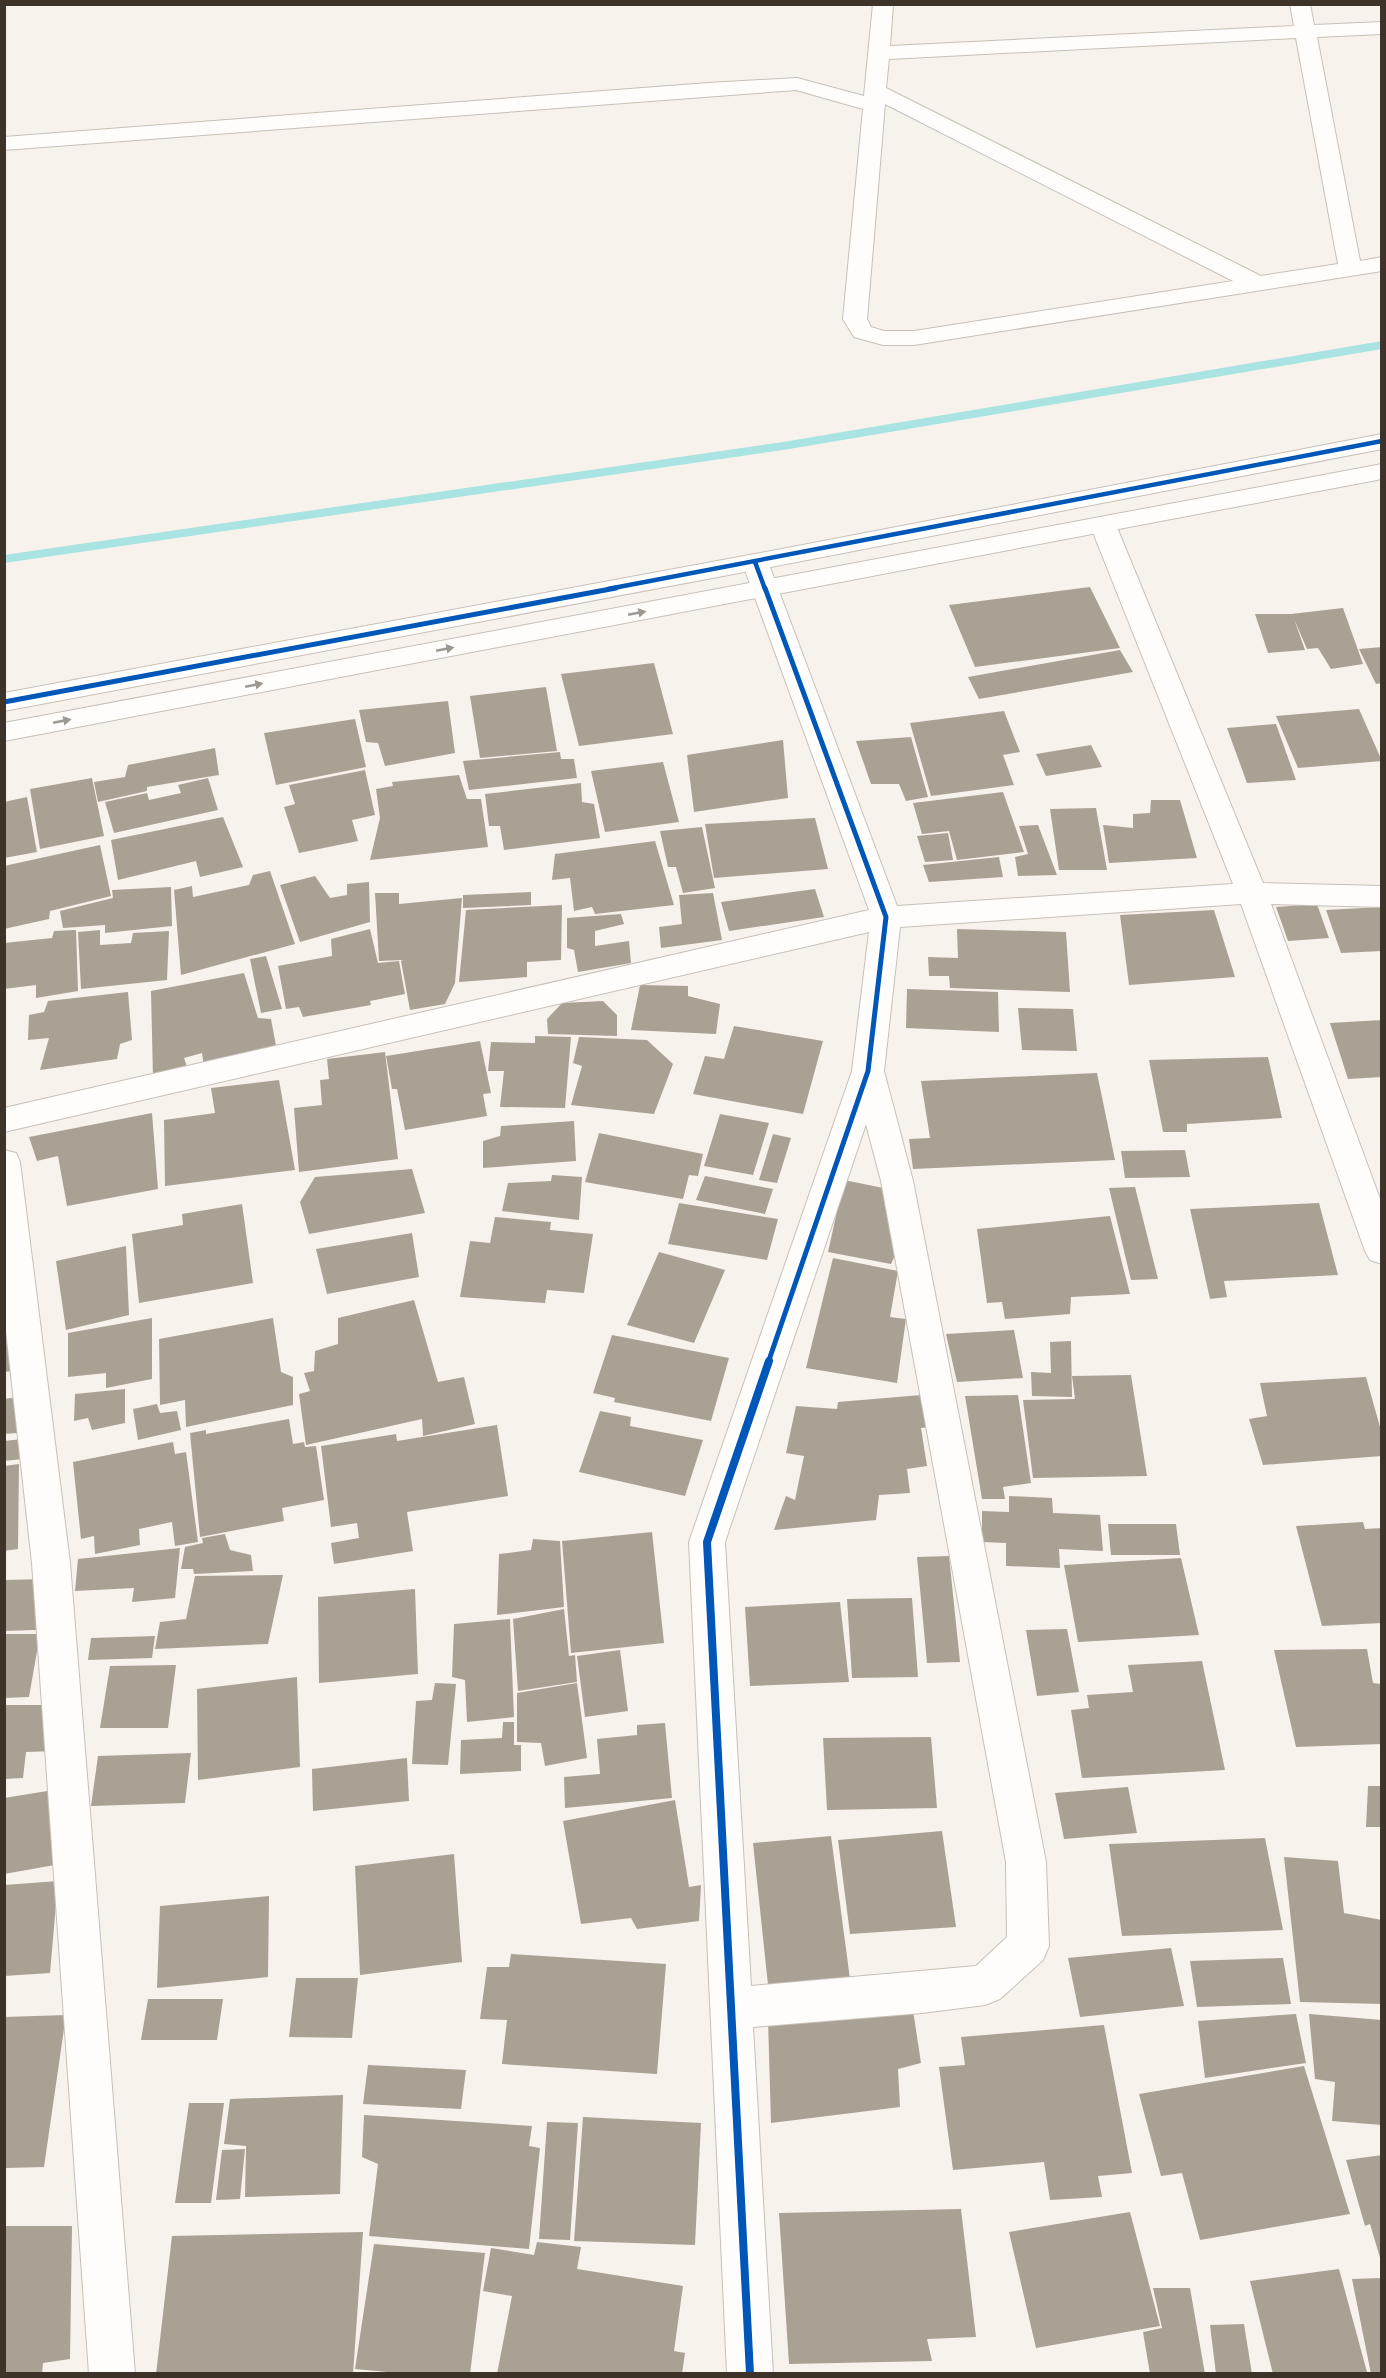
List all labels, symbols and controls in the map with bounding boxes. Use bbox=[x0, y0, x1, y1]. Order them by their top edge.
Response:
one-way arrow bbox=[628, 608, 647, 617]
one-way arrow bbox=[436, 644, 455, 653]
one-way arrow bbox=[244, 680, 263, 689]
one-way arrow bbox=[53, 716, 72, 725]

